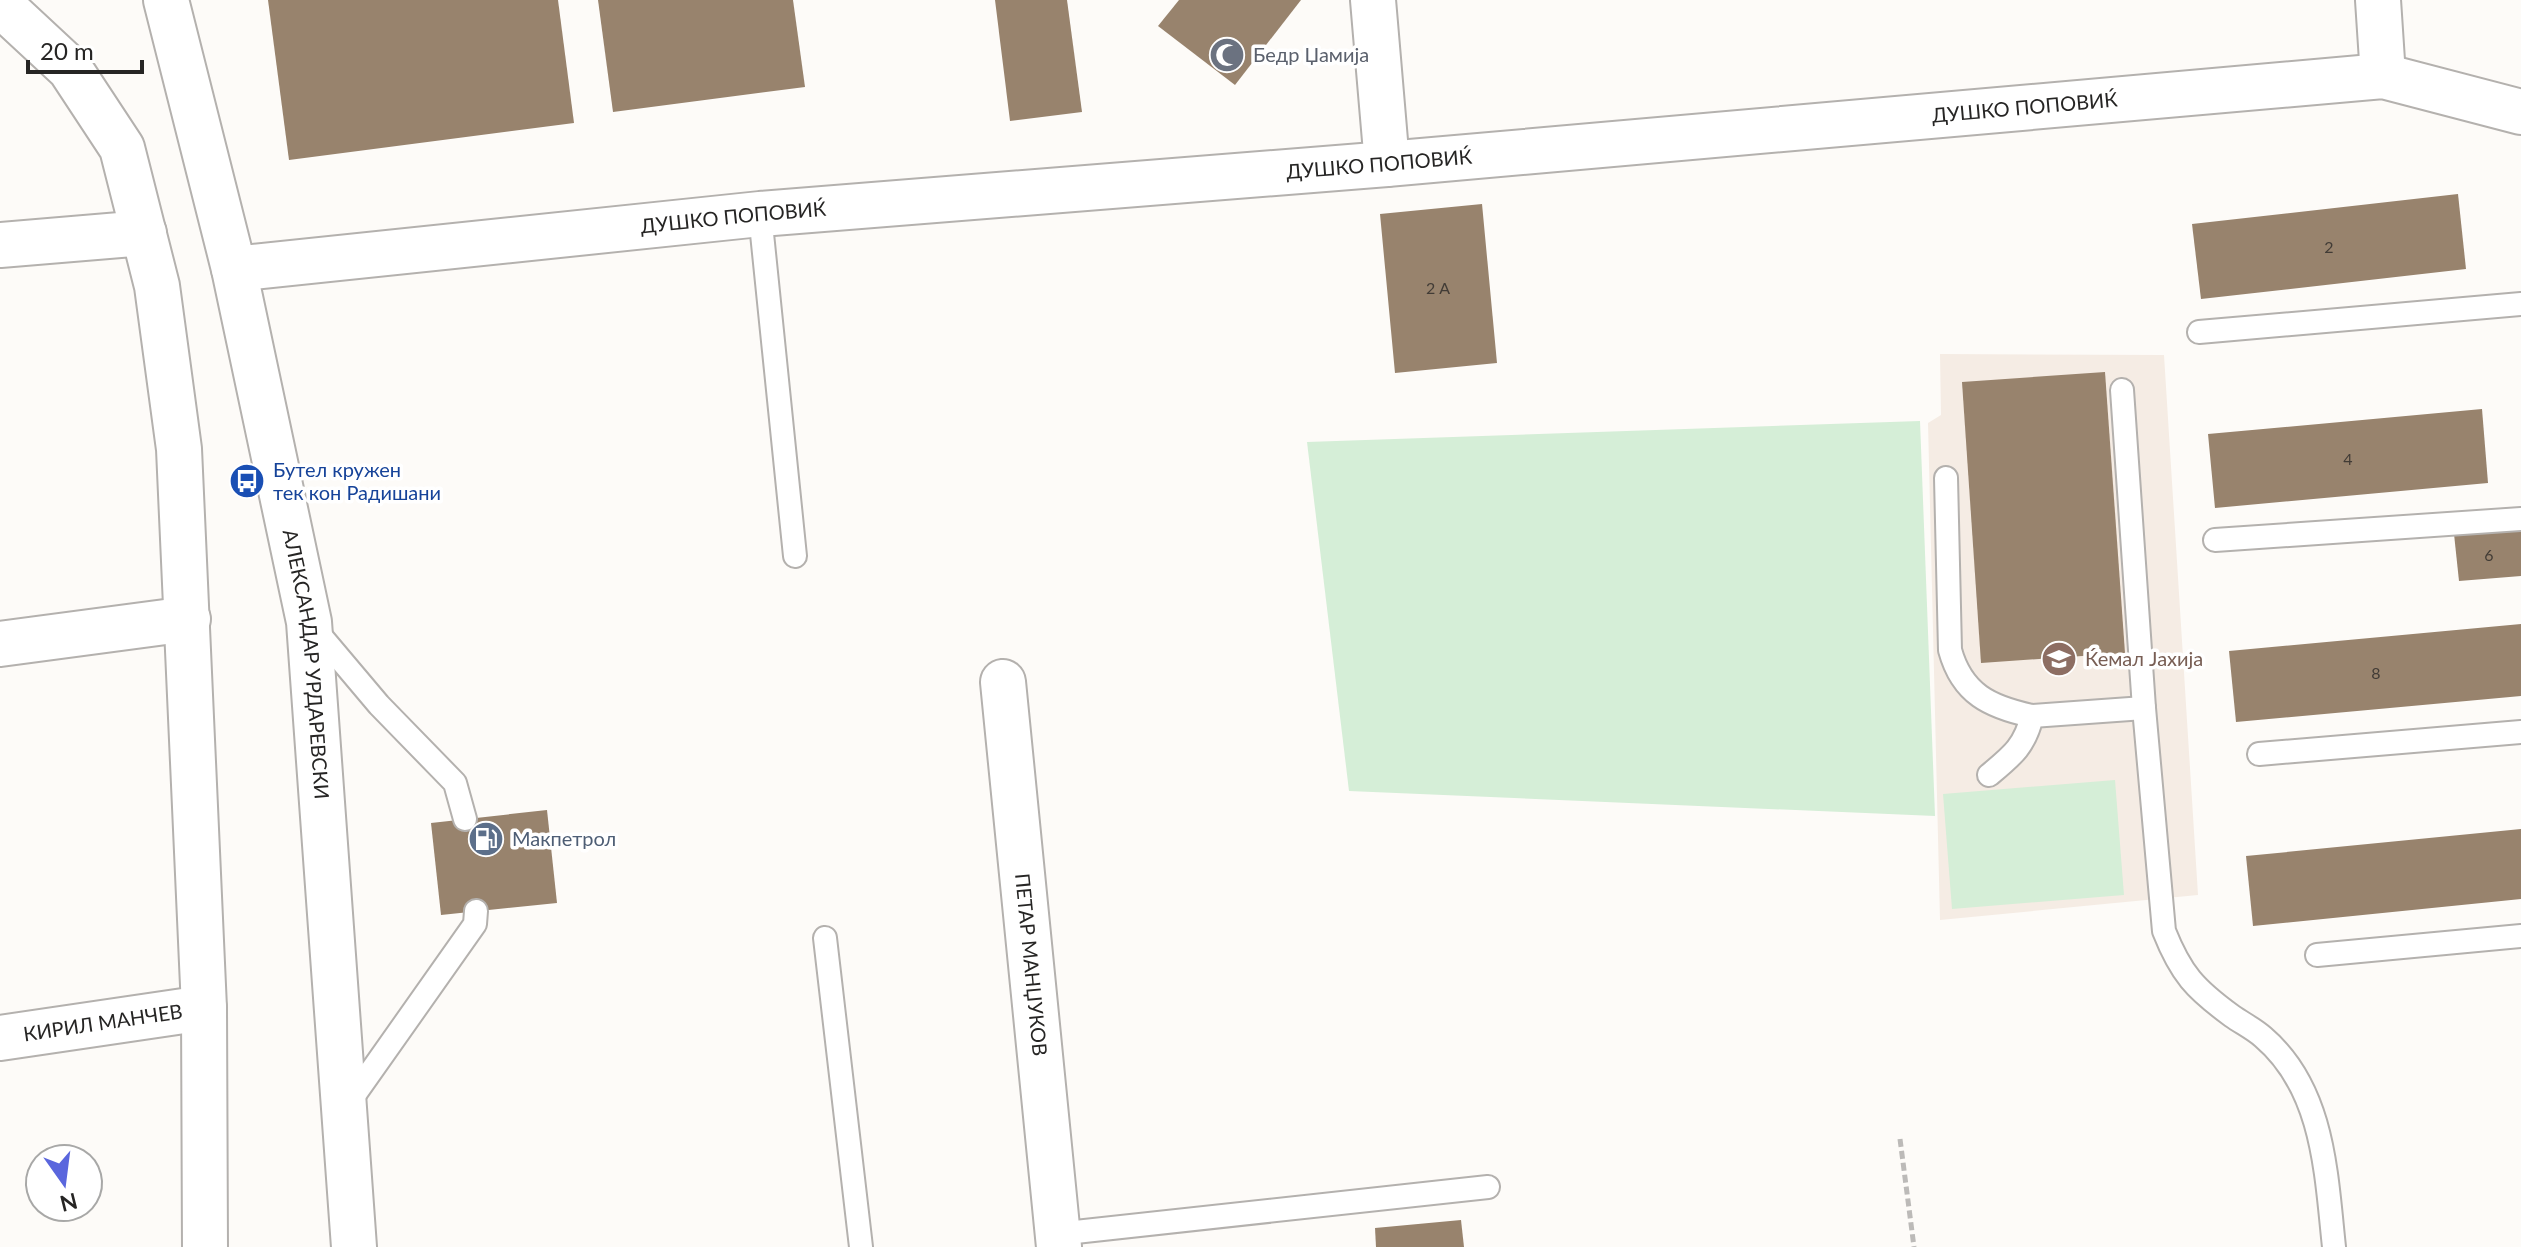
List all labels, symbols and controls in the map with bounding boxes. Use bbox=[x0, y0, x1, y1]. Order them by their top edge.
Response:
scale bar bbox=[28, 24, 142, 74]
text: 20 m bbox=[40, 36, 94, 65]
mosque icon: Бедр Џамија bbox=[1208, 36, 1246, 74]
place label: Бедр Џамија bbox=[1253, 42, 1369, 66]
street label: ДУШКО ПОПОВИЌ bbox=[1931, 86, 2119, 127]
street label: ДУШКО ПОПОВИЌ bbox=[1285, 143, 1474, 183]
street label: ДУШКО ПОПОВИЌ bbox=[639, 196, 828, 237]
house number: 2 bbox=[2324, 237, 2334, 256]
house number: 2 А bbox=[1426, 278, 1450, 297]
house number: 4 bbox=[2343, 449, 2353, 468]
place label: Бутел кружен тек кон Радишани bbox=[273, 457, 441, 504]
bus stop icon: Бутел кружен тек кон Радишани bbox=[228, 462, 266, 500]
street label: АЛЕКСАНДАР УРДАРЕВСКИ bbox=[279, 527, 335, 800]
house number: 6 bbox=[2484, 545, 2494, 564]
school or university icon: Ќемал Јахија bbox=[2040, 640, 2078, 678]
place label: Ќемал Јахија bbox=[2085, 646, 2203, 670]
house number: 8 bbox=[2371, 663, 2381, 682]
fuel station icon: Макпетрол bbox=[467, 820, 505, 858]
place label: Макпетрол bbox=[512, 826, 616, 850]
street label: ПЕТАР МАНЏУКОВ bbox=[1011, 872, 1053, 1057]
street label: КИРИЛ МАНЧЕВ bbox=[21, 998, 184, 1045]
north arrow bbox=[24, 1143, 104, 1223]
text: N bbox=[57, 1188, 80, 1218]

